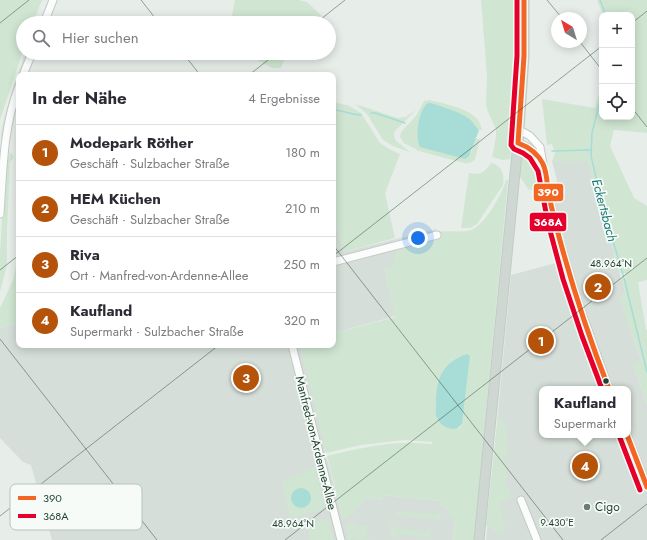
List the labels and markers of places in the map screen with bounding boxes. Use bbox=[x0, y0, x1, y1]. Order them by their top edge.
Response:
pin: 2 bbox=[585, 272, 611, 302]
pin: 1 bbox=[528, 326, 554, 356]
pin: 3 bbox=[233, 363, 259, 393]
unlabelled marker bbox=[601, 376, 611, 386]
pin: 4 bbox=[572, 451, 598, 481]
place label: Cigo bbox=[595, 498, 620, 516]
marker: Cigo bbox=[582, 502, 592, 512]

